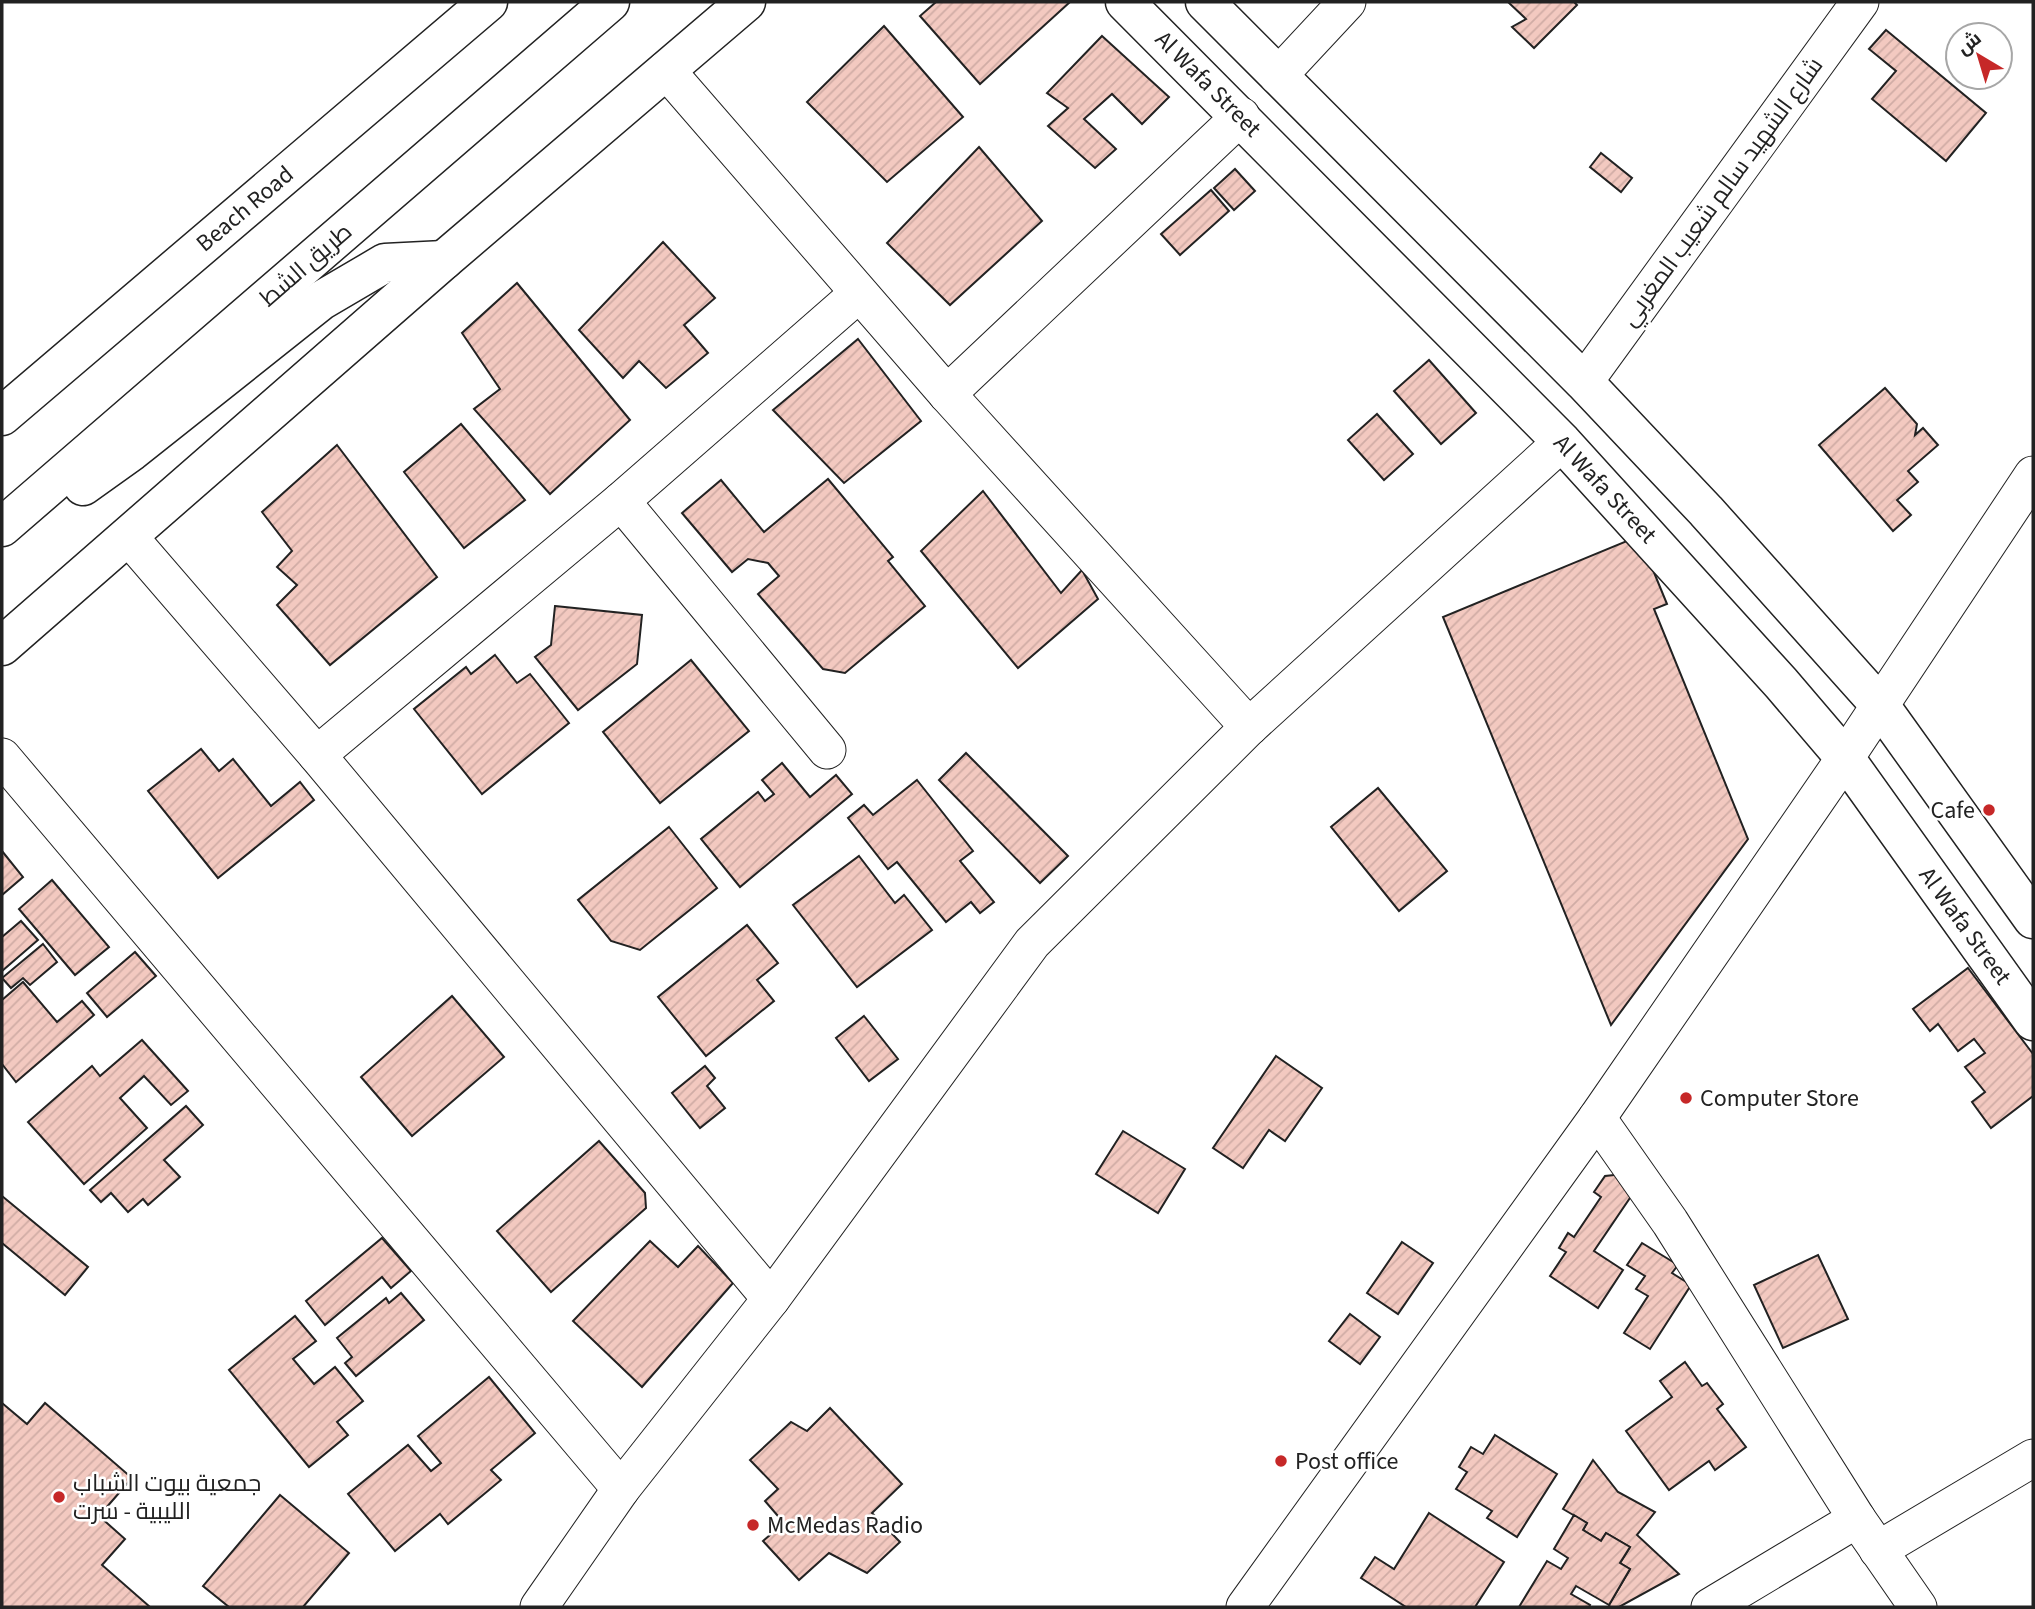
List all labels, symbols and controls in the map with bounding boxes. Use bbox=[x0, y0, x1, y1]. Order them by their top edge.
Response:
north arrow bbox=[1944, 21, 2014, 91]
street label: Al Wafa Street bbox=[1147, 23, 1269, 145]
text: ش bbox=[1952, 26, 1987, 62]
street label: شارع الشهيد سالم شعيب المغربي bbox=[1612, 50, 1833, 335]
street label: Beach Road bbox=[189, 158, 301, 260]
street label: طريق الشط bbox=[252, 215, 360, 315]
street label: Al Wafa Street bbox=[1545, 427, 1665, 551]
place label: Cafe bbox=[1931, 793, 1975, 828]
marker: Cafe bbox=[1981, 802, 1997, 818]
street label: Al Wafa Street bbox=[1910, 860, 2020, 992]
place label: Computer Store bbox=[1700, 1081, 1859, 1116]
marker: Computer Store bbox=[1678, 1090, 1694, 1106]
place label: Post office bbox=[1295, 1444, 1399, 1479]
marker: Post office bbox=[1273, 1453, 1289, 1469]
place label: جمعية بيوت الشباب الليبية - سرت bbox=[73, 1466, 261, 1529]
marker: جمعية بيوت الشباب الليبية - سرت bbox=[51, 1489, 67, 1505]
place label: McMedas Radio bbox=[767, 1508, 923, 1543]
marker: McMedas Radio bbox=[745, 1517, 761, 1533]

